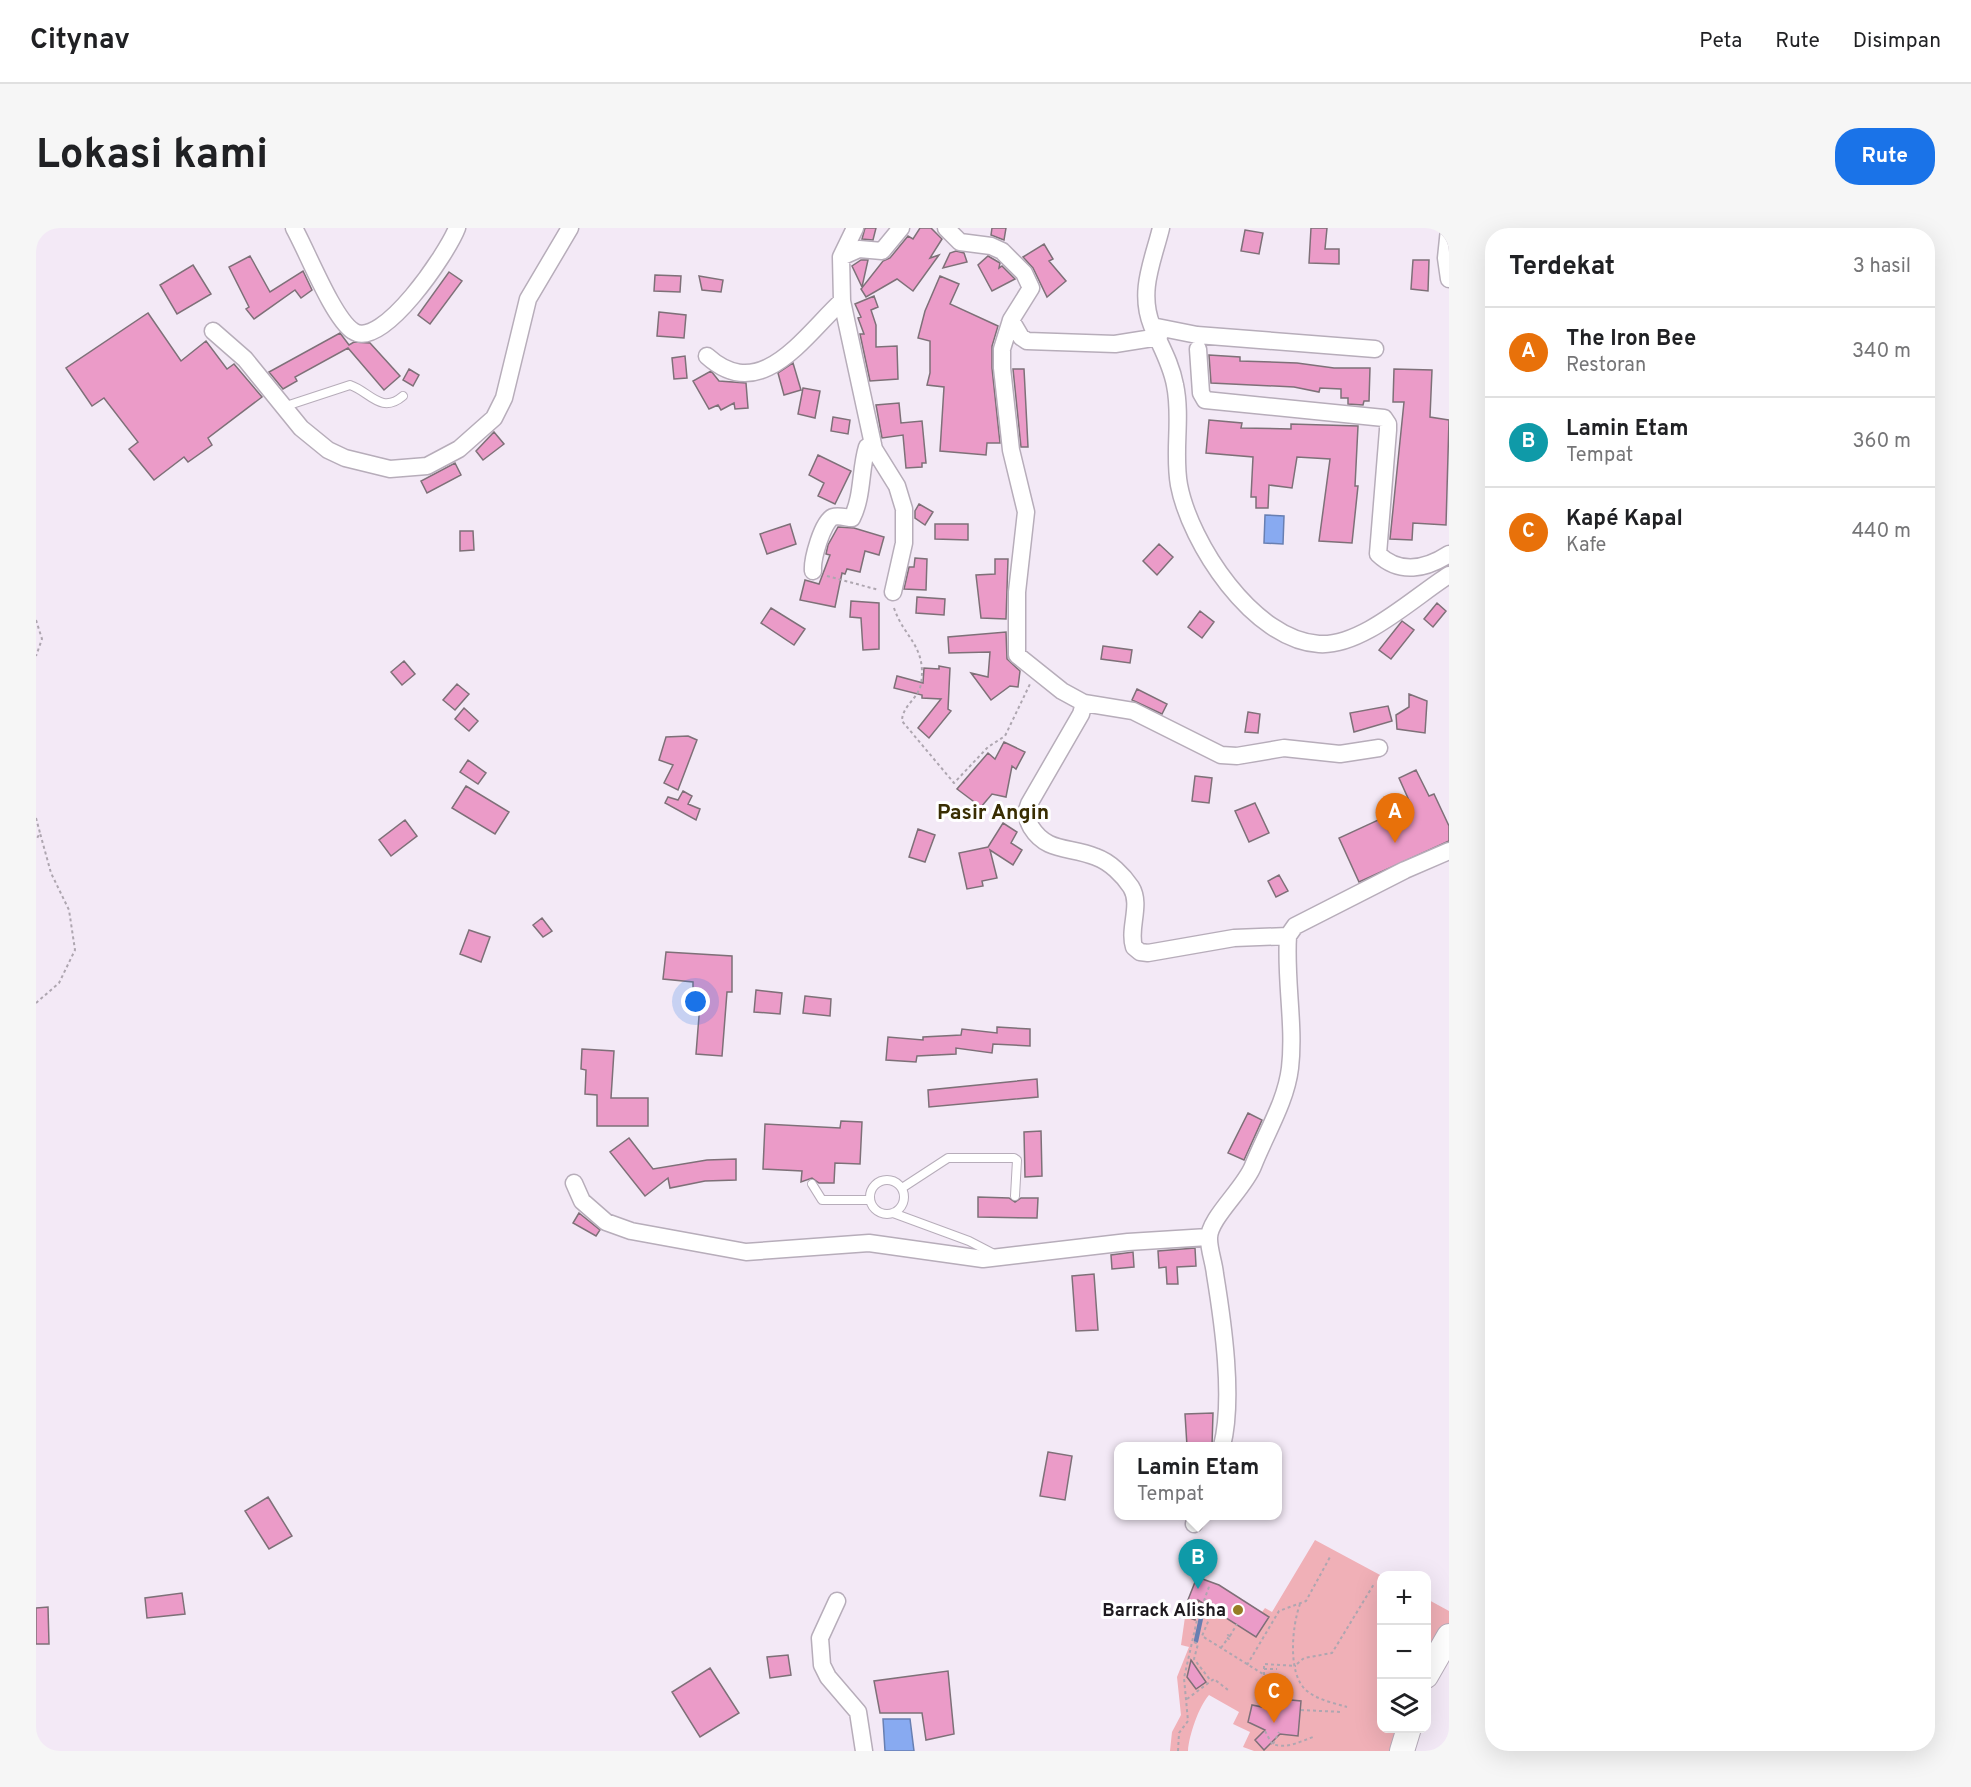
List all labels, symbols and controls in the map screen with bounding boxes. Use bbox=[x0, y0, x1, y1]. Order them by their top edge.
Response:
text: Citynav bbox=[30, 23, 130, 59]
text: Peta bbox=[1699, 28, 1742, 55]
text: Rute bbox=[1775, 28, 1820, 55]
text: Disimpan bbox=[1853, 28, 1941, 55]
button: Rute bbox=[1835, 128, 1935, 185]
text: Lokasi kami bbox=[36, 130, 268, 183]
text: Terdekat bbox=[1509, 251, 1615, 284]
text: 3 hasil bbox=[1853, 254, 1911, 280]
text: The Iron Bee bbox=[1566, 326, 1696, 353]
text: A bbox=[1521, 339, 1536, 365]
text: 340 m bbox=[1852, 339, 1911, 365]
text: Restoran bbox=[1566, 353, 1646, 379]
text: Lamin Etam bbox=[1566, 416, 1689, 443]
text: B bbox=[1522, 429, 1535, 455]
text: 360 m bbox=[1853, 429, 1911, 455]
text: Tempat bbox=[1566, 443, 1633, 469]
text: Kapé Kapal bbox=[1566, 506, 1683, 533]
text: C bbox=[1522, 519, 1535, 545]
text: 440 m bbox=[1852, 519, 1911, 545]
text: Kafe bbox=[1566, 533, 1606, 559]
pin: A bbox=[1376, 794, 1414, 843]
district label: Pasir Angin bbox=[937, 800, 1049, 827]
your location bbox=[681, 987, 710, 1016]
popup bbox=[1114, 1442, 1282, 1520]
text: Lamin Etam bbox=[1137, 1455, 1259, 1482]
text: Tempat bbox=[1137, 1482, 1204, 1508]
pin: B bbox=[1178, 1540, 1218, 1589]
map controls bbox=[1377, 1571, 1431, 1733]
button: + bbox=[1377, 1571, 1431, 1625]
place label: Barrack Alisha bbox=[1102, 1600, 1226, 1623]
marker: Barrack Alisha bbox=[1231, 1603, 1245, 1617]
button: − bbox=[1377, 1625, 1431, 1679]
pin: C bbox=[1254, 1674, 1294, 1723]
button: layers bbox=[1377, 1679, 1431, 1733]

